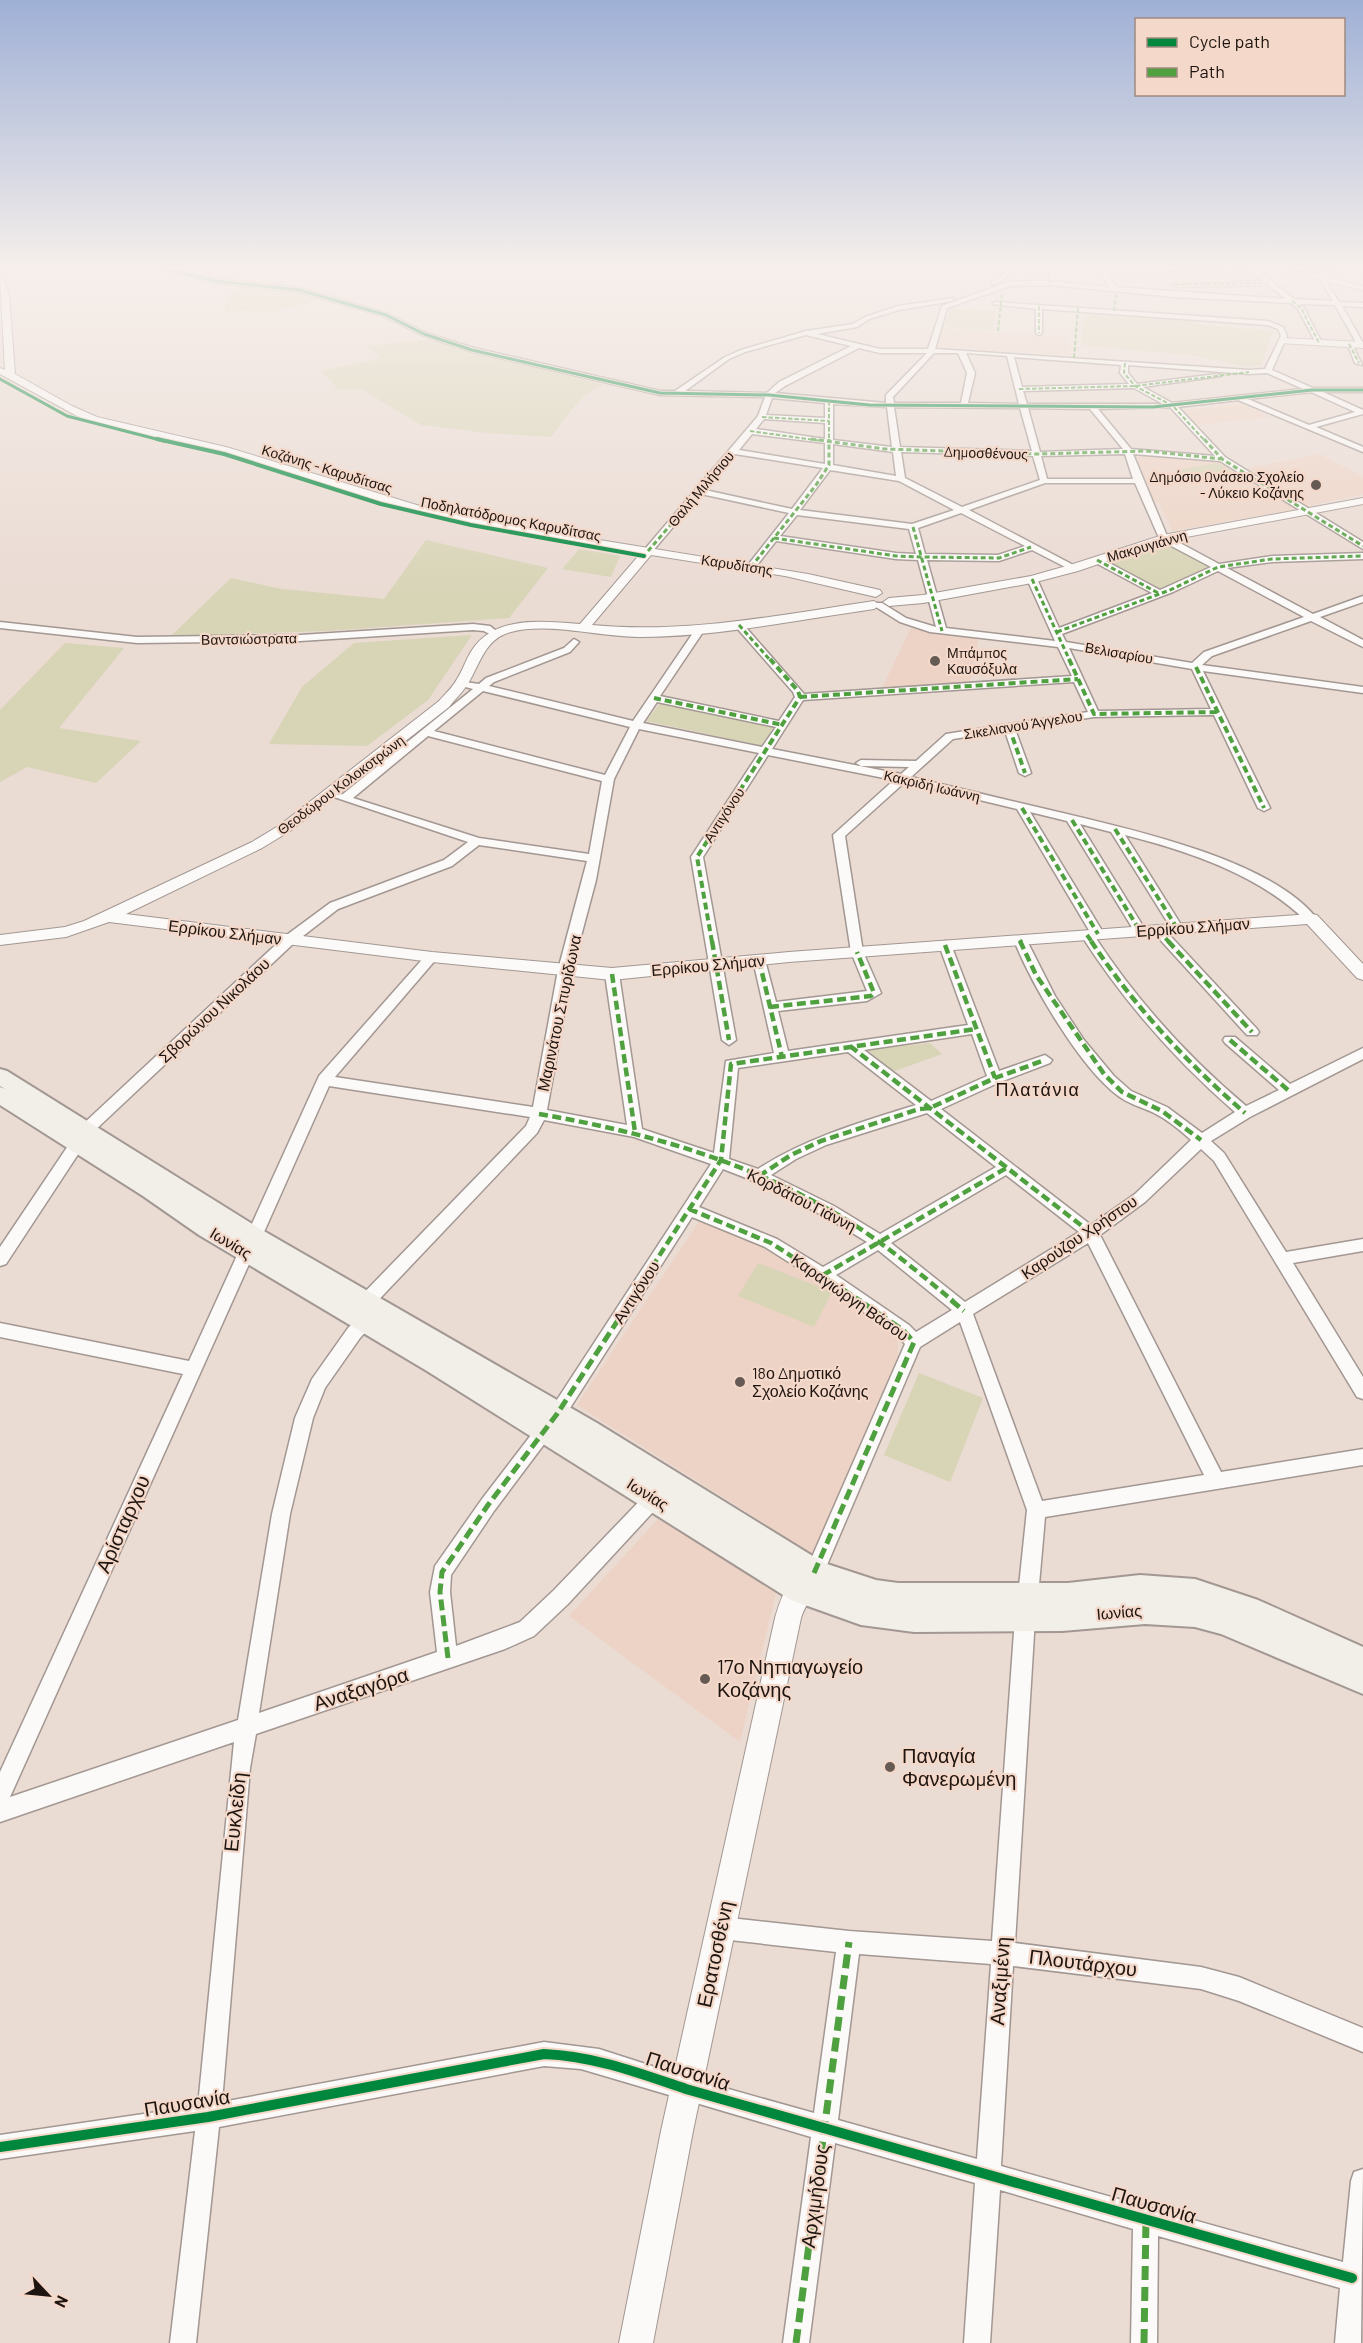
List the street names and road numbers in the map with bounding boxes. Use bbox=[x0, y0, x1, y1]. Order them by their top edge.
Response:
street label: Κοζάνης - Καρυδίτσας bbox=[260, 441, 395, 497]
street label: Δημοσθένους bbox=[944, 443, 1029, 462]
street label: Θαλή Μιλήσιου bbox=[664, 447, 737, 530]
street label: Ποδηλατόδρομος Καρυδίτσας bbox=[420, 493, 603, 544]
street label: Μακρυγιάννη bbox=[1105, 526, 1189, 565]
street label: Καρυδίτσης bbox=[700, 550, 774, 579]
street label: Βαντσιώστρατα bbox=[201, 629, 297, 648]
street label: Βελισαρίου bbox=[1084, 638, 1155, 667]
street label: Σικελιανού Άγγελου bbox=[962, 707, 1084, 742]
street label: Θεοδώρου Κολοκοτρώνη bbox=[274, 731, 408, 838]
street label: Κακριδή Ιωάννη bbox=[882, 766, 982, 805]
street label: Αντιγόνου bbox=[700, 784, 748, 845]
street label: Ερρίκου Σλήμαν bbox=[1136, 913, 1250, 940]
street label: Ερρίκου Σλήμαν bbox=[167, 915, 283, 948]
street label: Μαρινάτου Σπυρίδωνα bbox=[533, 933, 584, 1093]
street label: Ερρίκου Σλήμαν bbox=[650, 950, 765, 979]
street label: Σβορώνου Νικολάου bbox=[154, 953, 273, 1066]
street label: Κορδάτου Γιάννη bbox=[745, 1164, 860, 1235]
street label: Καρούζου Χρήστου bbox=[1017, 1191, 1141, 1283]
street label: Ιωνίας bbox=[207, 1223, 256, 1263]
street label: Καραγιώργη Βάσου bbox=[788, 1249, 913, 1344]
street label: Αντιγόνου bbox=[608, 1257, 663, 1327]
street label: Αρίσταρχου bbox=[90, 1471, 154, 1576]
street label: Ιωνίας bbox=[624, 1473, 673, 1514]
street label: Ιωνίας bbox=[1095, 1600, 1143, 1623]
street label: Αναξαγόρα bbox=[310, 1661, 411, 1715]
street label: Ευκλείδη bbox=[218, 1771, 250, 1853]
street label: Ερατοσθένη bbox=[691, 1898, 737, 2009]
street label: Αναξιμένη bbox=[984, 1936, 1014, 2026]
street label: Πλουτάρχου bbox=[1028, 1943, 1139, 1981]
street label: Παυσανία bbox=[643, 2045, 733, 2095]
street label: Παυσανία bbox=[142, 2083, 232, 2121]
street label: Αρχιμήδους bbox=[795, 2142, 833, 2249]
street label: Παυσανία bbox=[1109, 2181, 1199, 2228]

